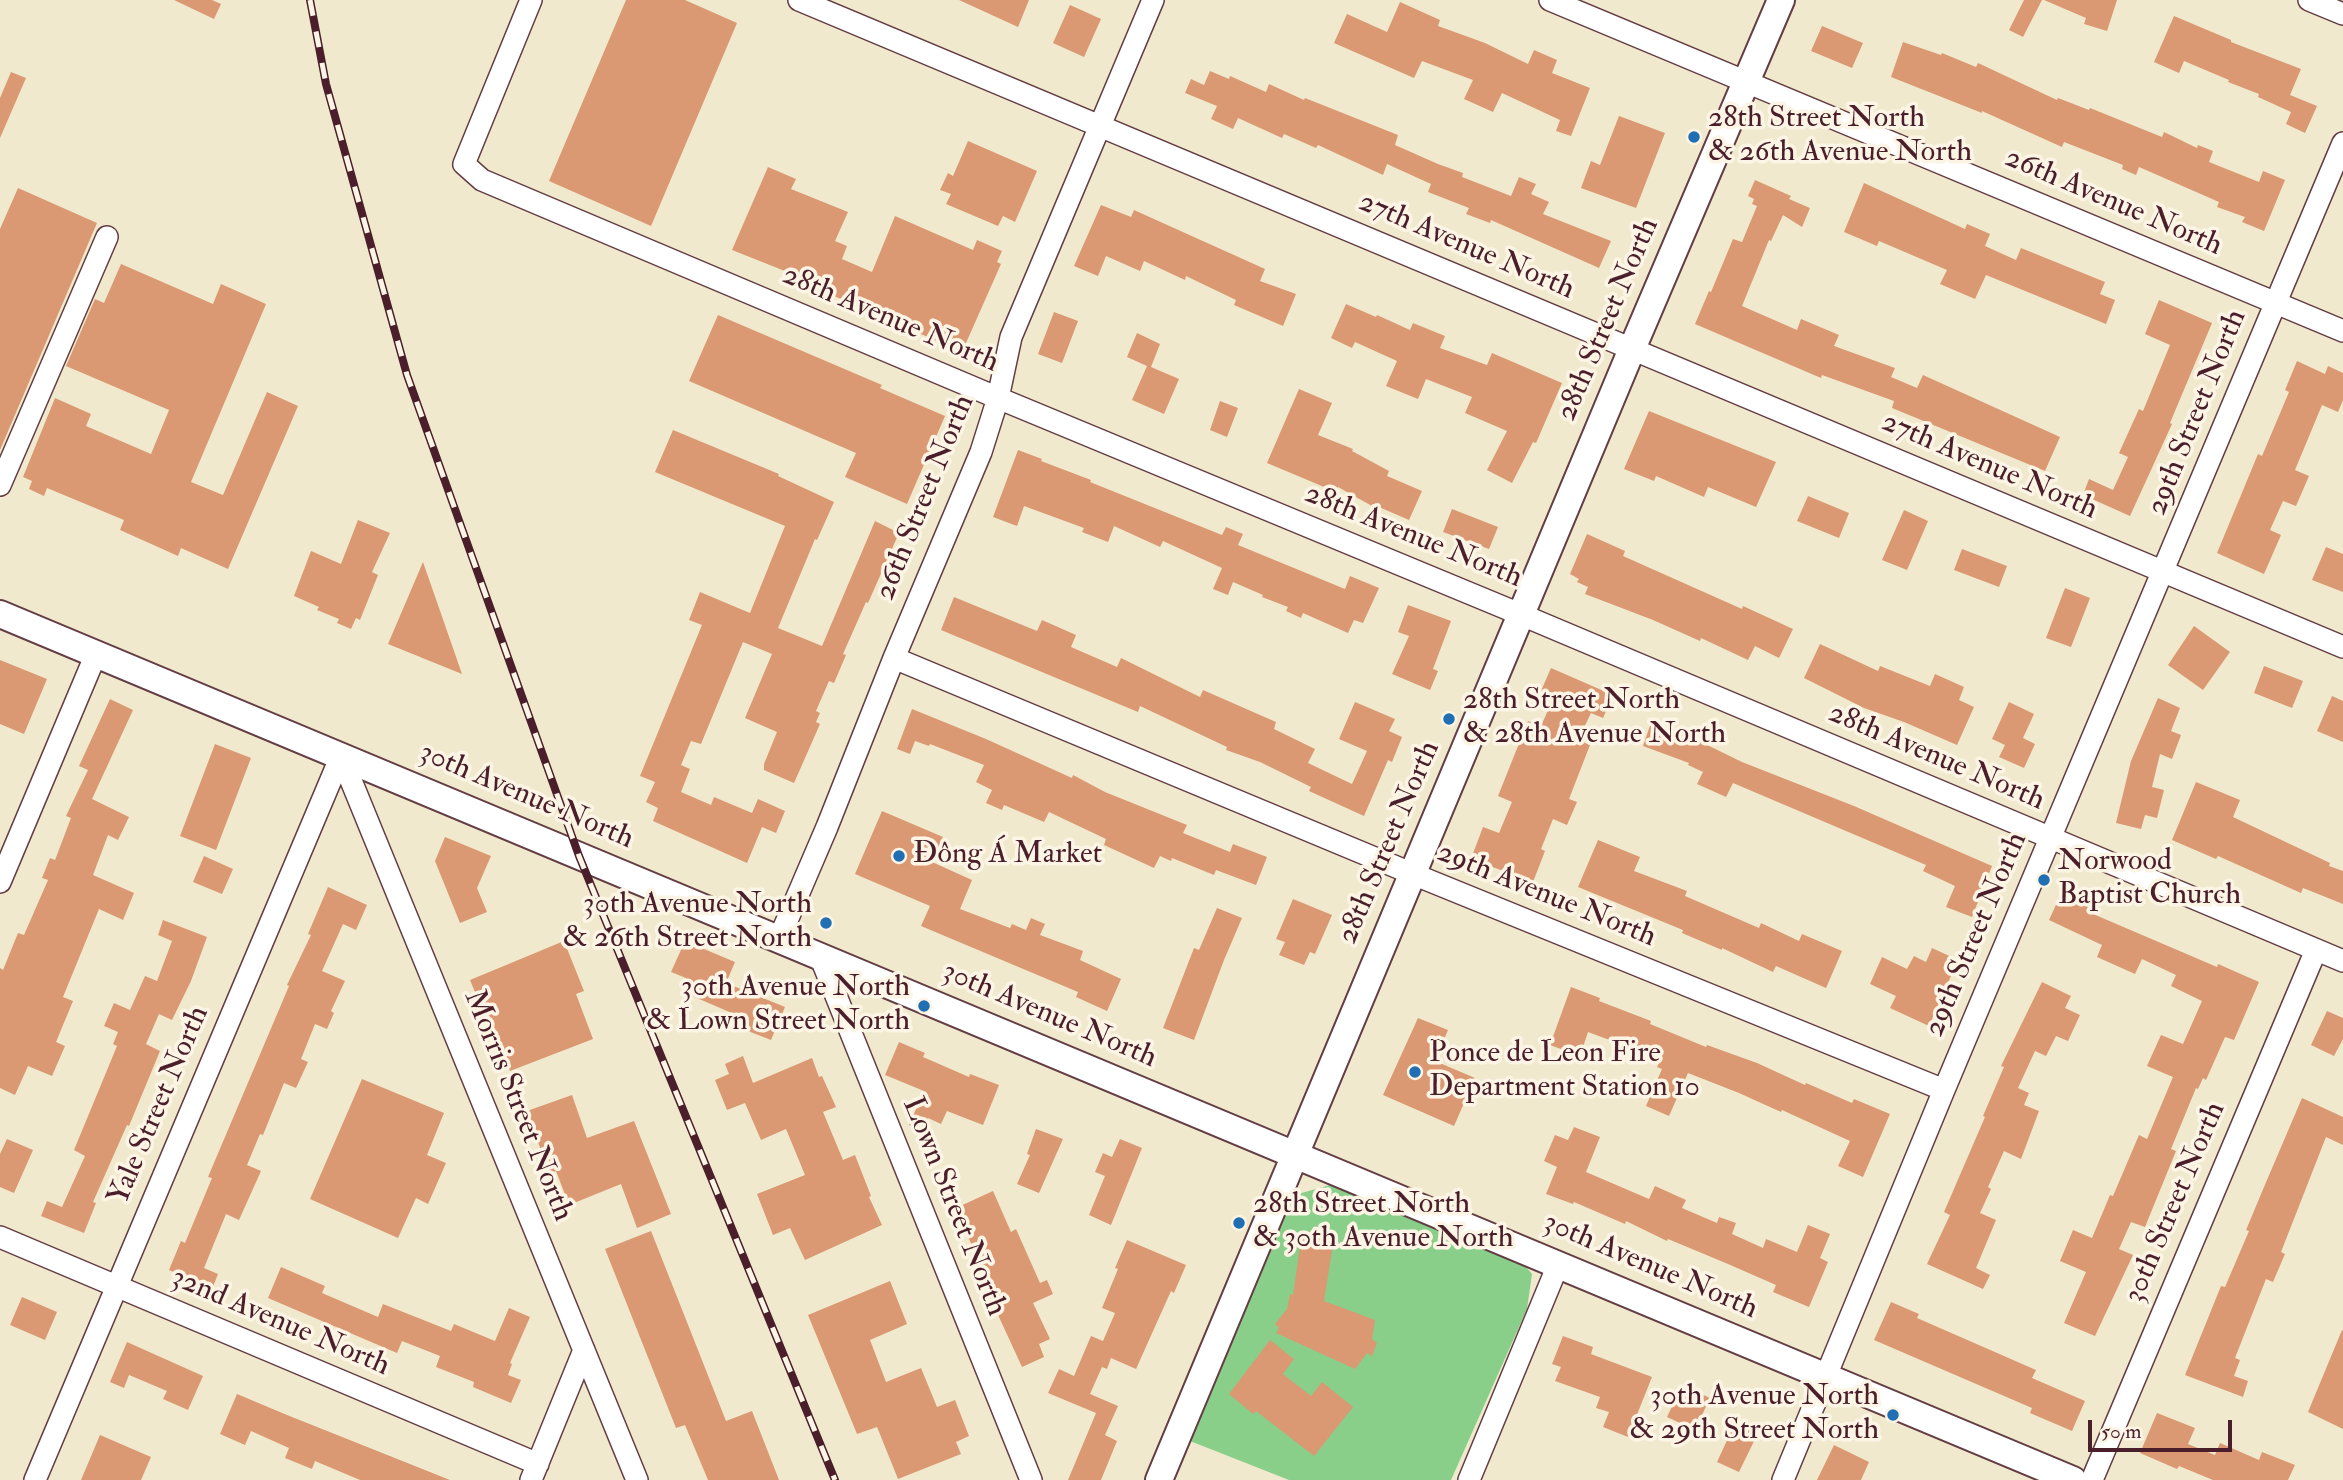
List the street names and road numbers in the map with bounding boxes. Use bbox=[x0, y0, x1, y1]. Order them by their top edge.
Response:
street label: 26th Avenue North bbox=[1999, 141, 2227, 265]
street label: 27th Avenue North bbox=[1353, 185, 1579, 309]
street label: 28th Street North bbox=[1550, 213, 1668, 427]
street label: 28th Avenue North bbox=[776, 258, 1004, 382]
street label: 29th Street North bbox=[2140, 305, 2256, 521]
street label: 26th Street North bbox=[868, 390, 984, 606]
street label: 27th Avenue North bbox=[1876, 405, 2102, 529]
street label: 28th Avenue North bbox=[1299, 477, 1527, 597]
street label: 28th Avenue North bbox=[1822, 696, 2050, 820]
street label: 30th Avenue North bbox=[414, 736, 638, 858]
street label: 28th Street North bbox=[1331, 736, 1449, 950]
street label: 29th Street North bbox=[1918, 828, 2036, 1042]
street label: 29th Avenue North bbox=[1431, 836, 1661, 956]
street label: 30th Avenue North bbox=[937, 955, 1161, 1077]
street label: Morris Street North bbox=[454, 985, 580, 1227]
street label: Yale Street North bbox=[102, 1001, 218, 1211]
street label: Lown Street North bbox=[893, 1093, 1013, 1321]
street label: 30th Street North bbox=[2118, 1097, 2234, 1309]
street label: 30th Avenue North bbox=[1538, 1206, 1762, 1328]
street label: 32nd Avenue North bbox=[165, 1261, 395, 1385]

